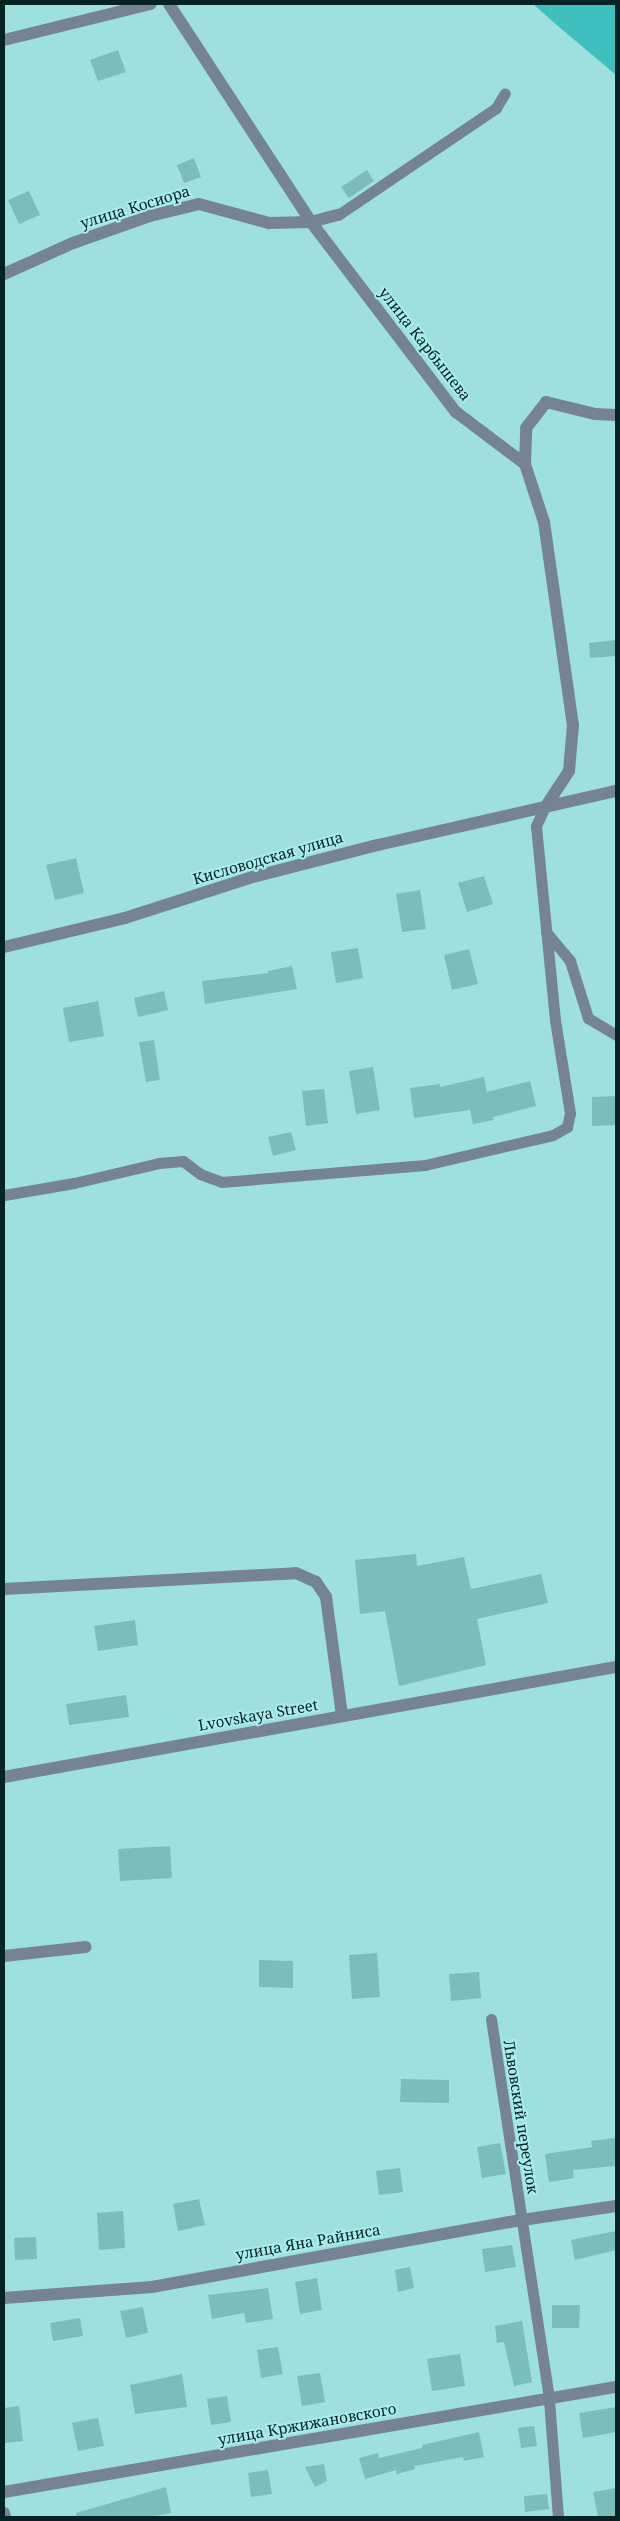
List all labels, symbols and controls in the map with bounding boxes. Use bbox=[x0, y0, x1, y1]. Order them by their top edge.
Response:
street label: улица Косиора bbox=[78, 182, 192, 232]
street label: улица Карбышева bbox=[375, 284, 475, 404]
street label: Кисловодская улица bbox=[191, 828, 345, 888]
street label: Lvovskaya Street bbox=[197, 1696, 319, 1734]
street label: Львовский переулок bbox=[500, 2039, 542, 2195]
street label: улица Яна Райниса bbox=[234, 2220, 382, 2264]
street label: улица Кржижановского bbox=[216, 2399, 398, 2449]

